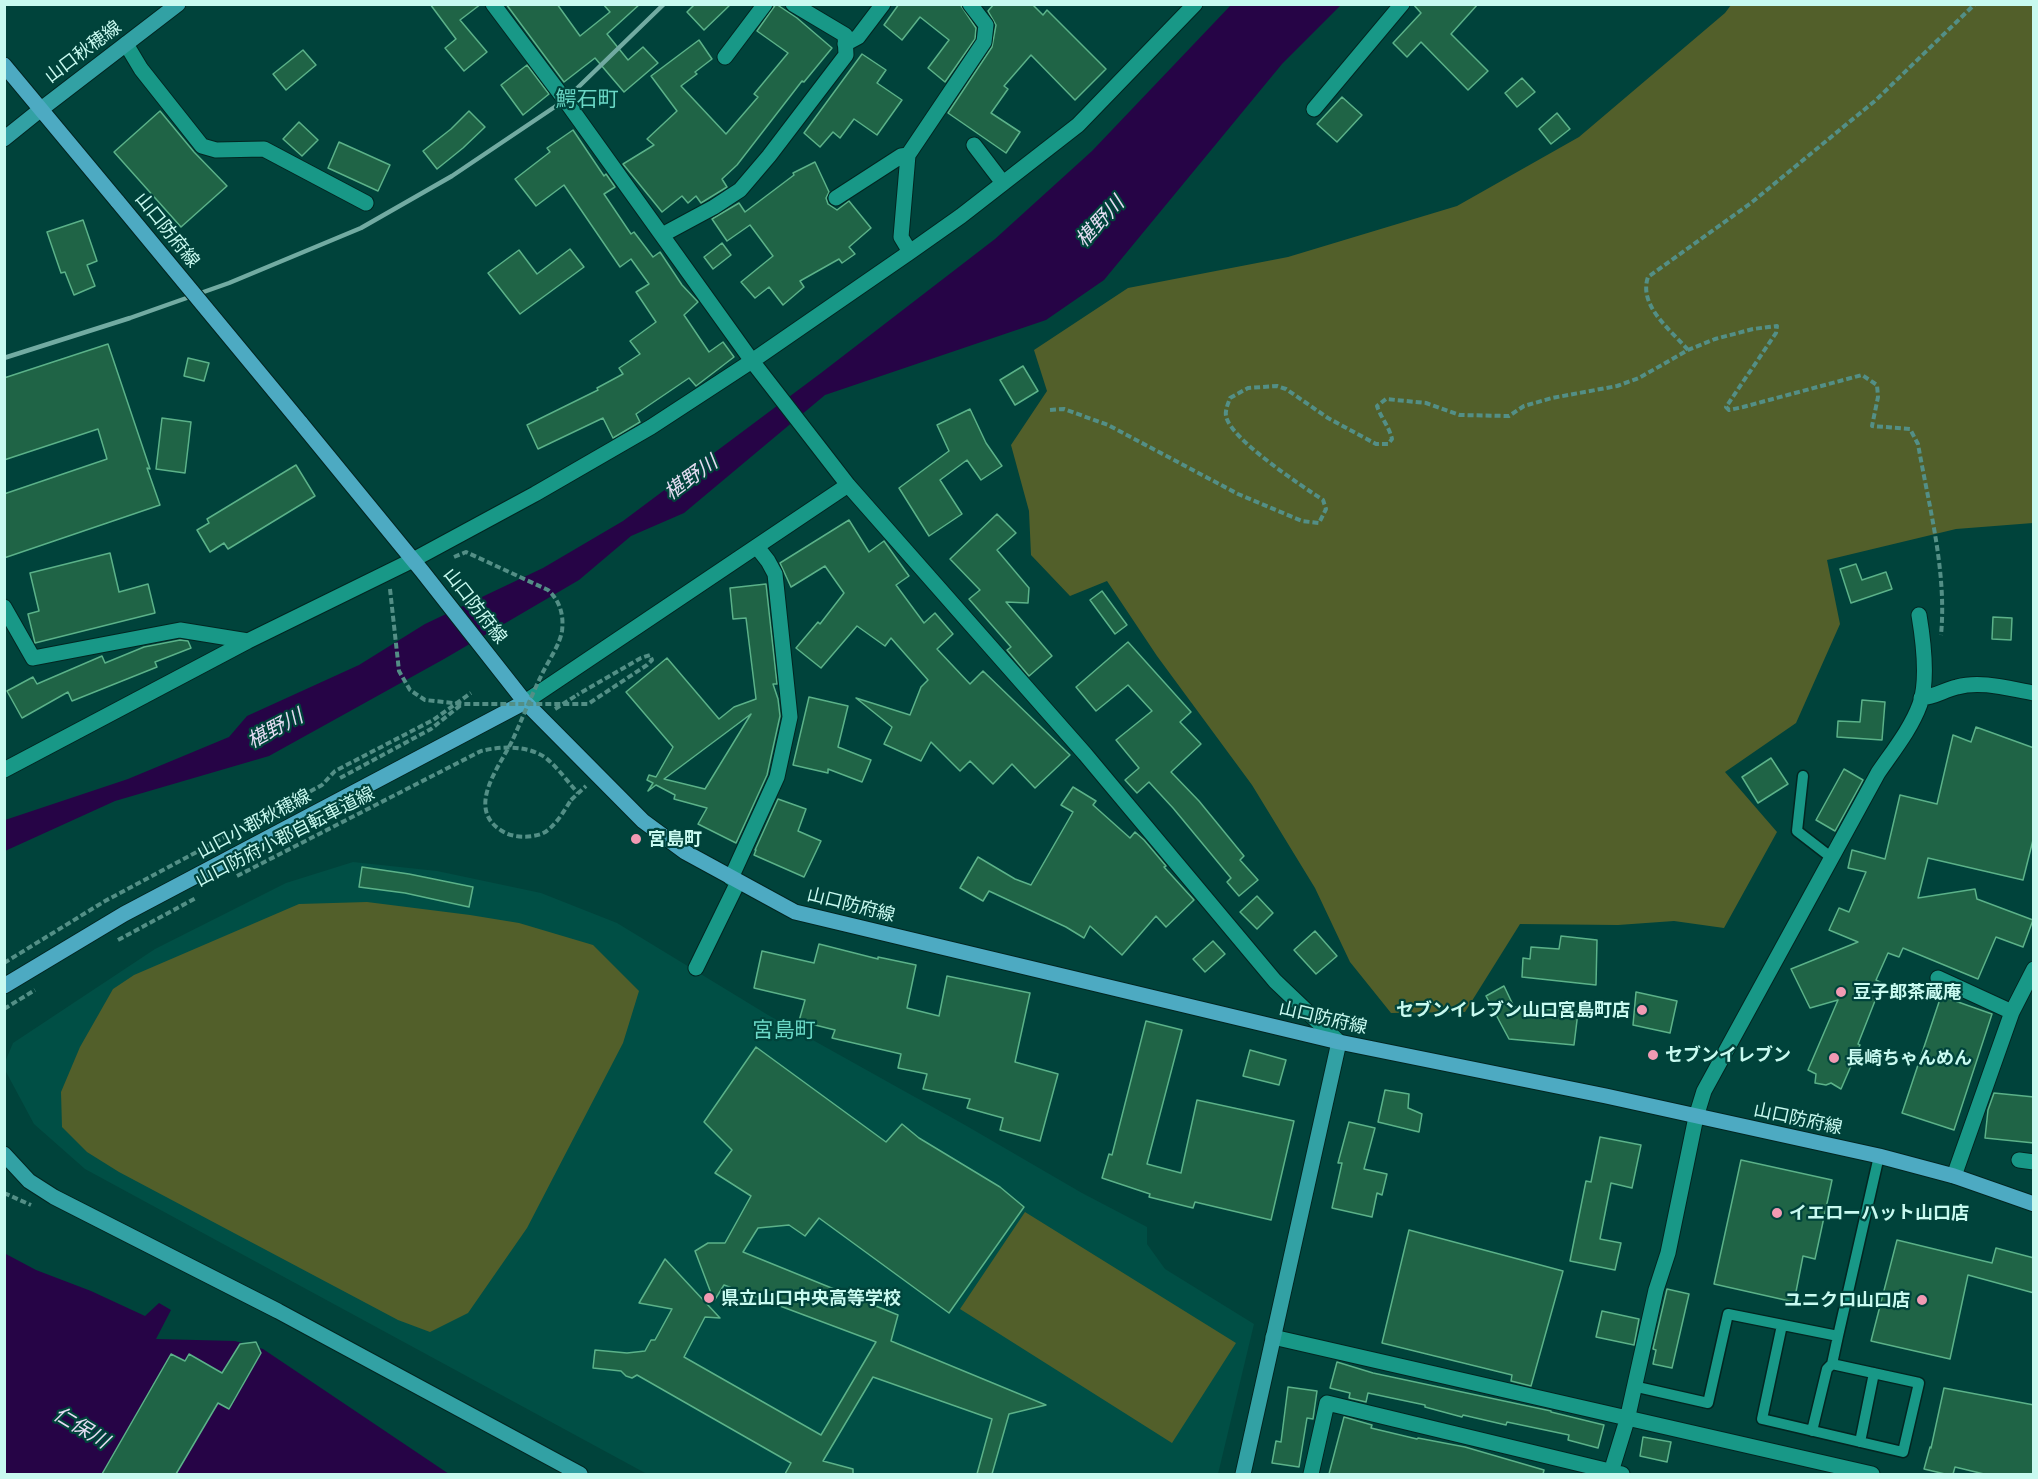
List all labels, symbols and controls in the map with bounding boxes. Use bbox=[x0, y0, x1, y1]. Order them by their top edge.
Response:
street label: 山口秋穂線 bbox=[41, 16, 125, 88]
district label: 鰐石町 bbox=[556, 87, 618, 113]
street label: 山口防府線 bbox=[130, 188, 204, 272]
water label: 椹野川 bbox=[1071, 192, 1129, 252]
water label: 椹野川 bbox=[660, 451, 722, 505]
street label: 山口防府線 bbox=[439, 564, 511, 648]
water label: 椹野川 bbox=[243, 704, 307, 754]
street label: 山口防府小郡自転車道線 bbox=[192, 782, 378, 892]
street label: 山口小郡秋穂線 bbox=[193, 785, 315, 863]
place label: 宮島町 bbox=[648, 828, 702, 850]
marker: 宮島町 bbox=[629, 832, 643, 846]
street label: 山口防府線 bbox=[805, 884, 897, 926]
place label: 豆子郎茶蔵庵 bbox=[1853, 981, 1961, 1003]
marker: 豆子郎茶蔵庵 bbox=[1834, 985, 1848, 999]
street label: 山口防府線 bbox=[1277, 997, 1369, 1039]
place label: セブンイレブン山口宮島町店 bbox=[1396, 999, 1630, 1021]
marker: セブンイレブン山口宮島町店 bbox=[1635, 1003, 1649, 1017]
district label: 宮島町 bbox=[753, 1018, 815, 1044]
place label: セブンイレブン bbox=[1665, 1044, 1791, 1066]
place label: 長崎ちゃんめん bbox=[1846, 1047, 1972, 1069]
marker: セブンイレブン bbox=[1646, 1048, 1660, 1062]
marker: 長崎ちゃんめん bbox=[1827, 1051, 1841, 1065]
street label: 山口防府線 bbox=[1752, 1099, 1844, 1139]
place label: イエローハット山口店 bbox=[1789, 1202, 1969, 1224]
marker: イエローハット山口店 bbox=[1770, 1206, 1784, 1220]
place label: 県立山口中央高等学校 bbox=[721, 1287, 901, 1309]
place label: ユニクロ山口店 bbox=[1784, 1289, 1910, 1311]
marker: 県立山口中央高等学校 bbox=[702, 1291, 716, 1305]
marker: ユニクロ山口店 bbox=[1915, 1293, 1929, 1307]
water label: 仁保川 bbox=[49, 1402, 113, 1454]

